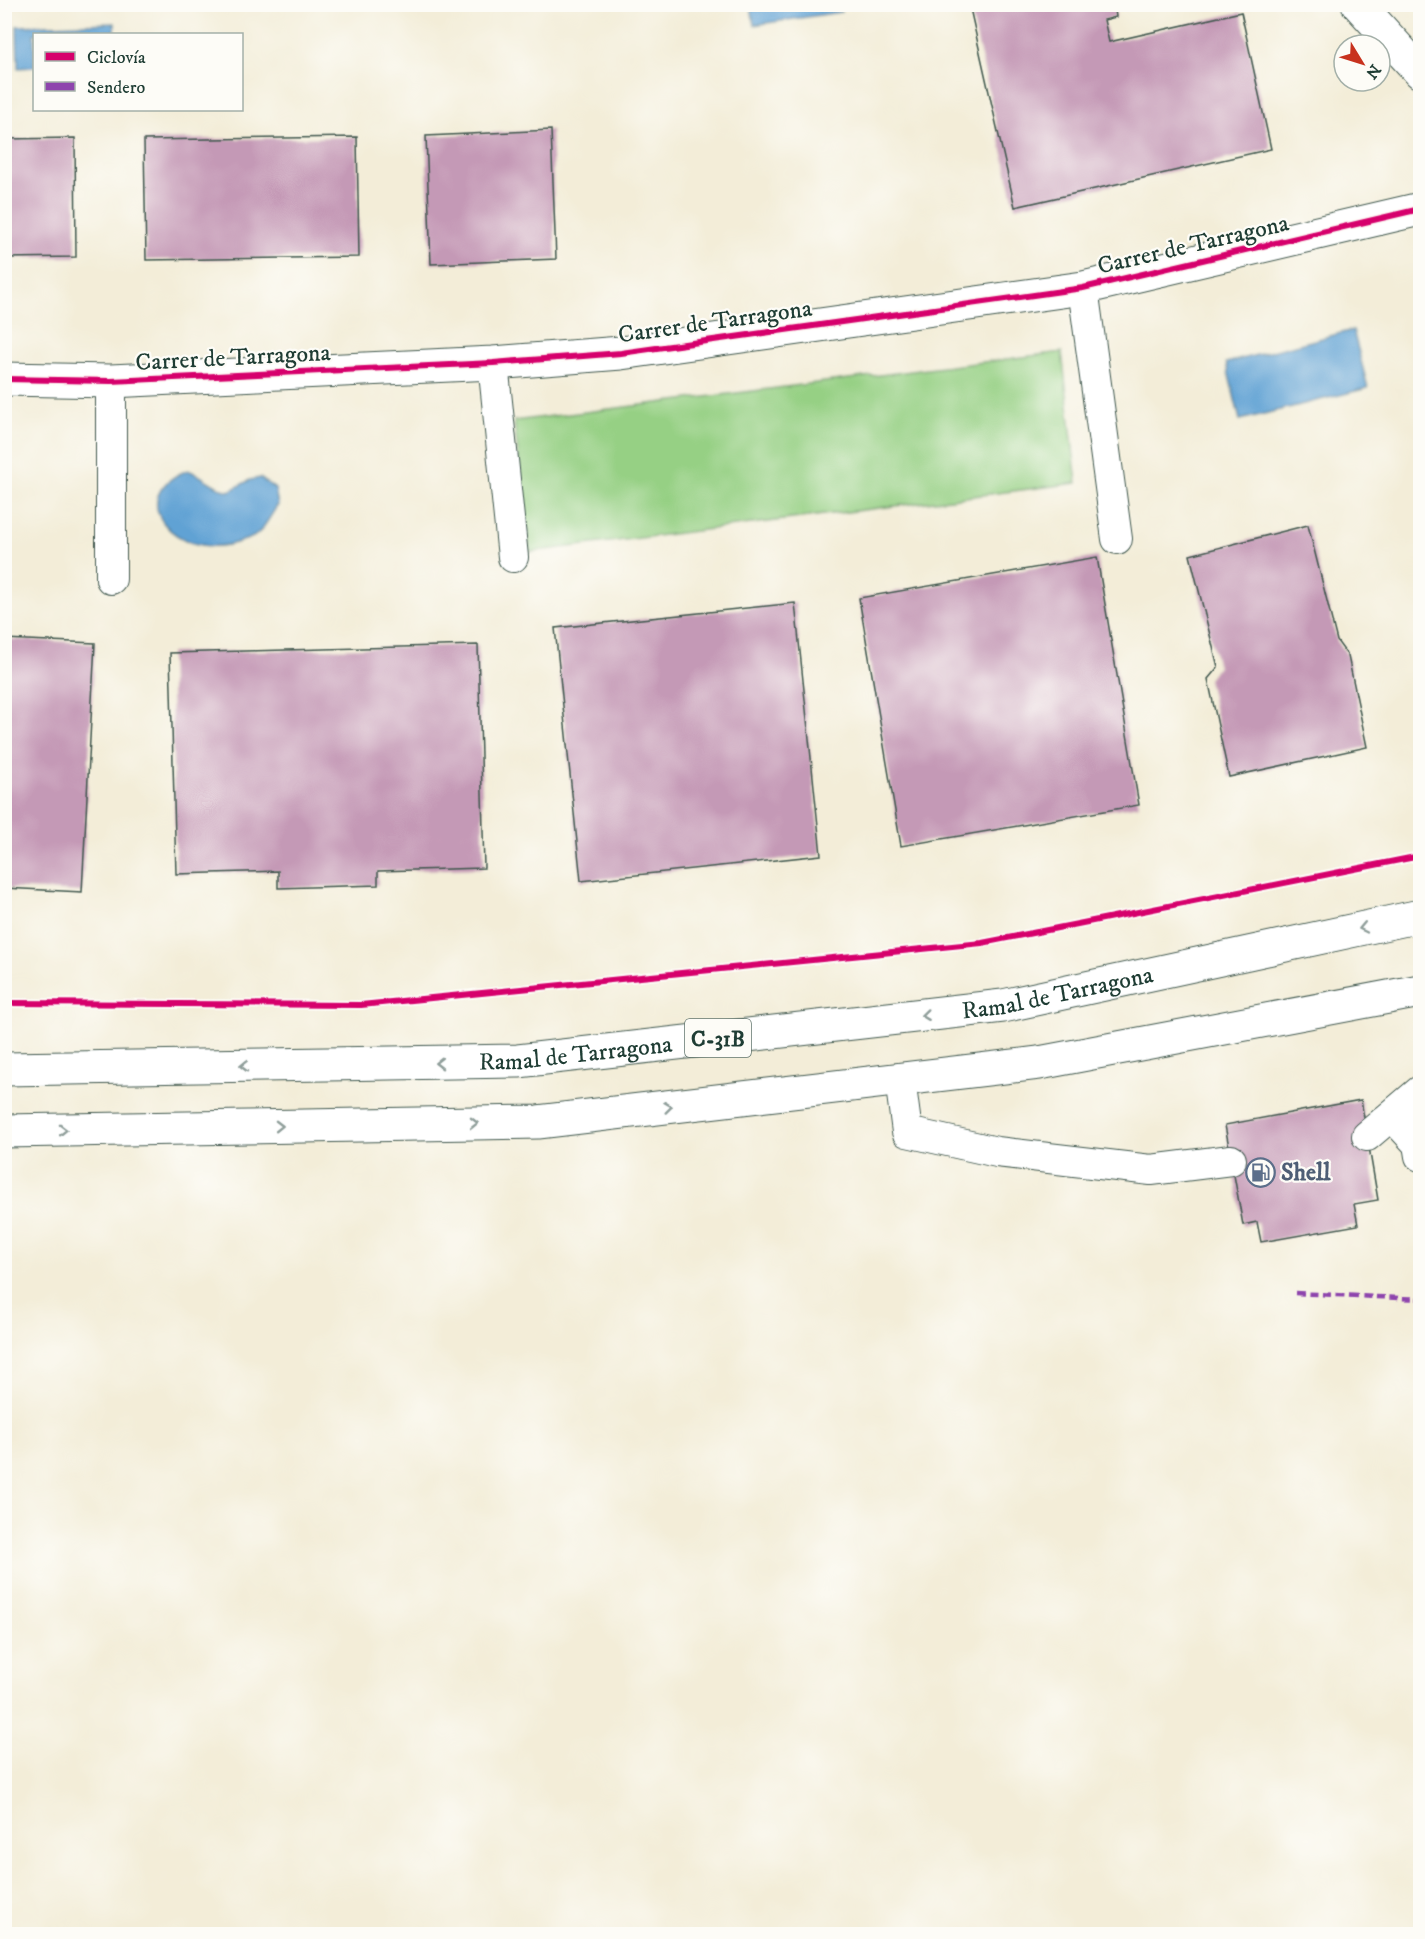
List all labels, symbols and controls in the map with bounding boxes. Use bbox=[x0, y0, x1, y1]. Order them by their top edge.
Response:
legend bbox=[33, 33, 243, 111]
north arrow bbox=[1332, 33, 1392, 93]
text: Ciclovía bbox=[87, 47, 146, 69]
text: N bbox=[1361, 60, 1385, 83]
text: Sendero bbox=[87, 77, 145, 99]
street label: Carrer de Tarragona bbox=[1095, 208, 1293, 282]
street label: Carrer de Tarragona bbox=[616, 293, 815, 350]
street label: Carrer de Tarragona bbox=[135, 338, 332, 378]
one-way arrow bbox=[1359, 921, 1369, 934]
street label: Ramal de Tarragona bbox=[960, 960, 1157, 1027]
one-way arrow bbox=[920, 1008, 930, 1020]
road number: C-31B bbox=[685, 1019, 751, 1057]
street label: Ramal de Tarragona bbox=[479, 1030, 675, 1078]
one-way arrow bbox=[434, 1056, 443, 1069]
one-way arrow bbox=[239, 1059, 248, 1072]
one-way arrow bbox=[663, 1101, 673, 1113]
one-way arrow bbox=[469, 1117, 478, 1129]
one-way arrow bbox=[274, 1120, 283, 1133]
one-way arrow bbox=[58, 1124, 67, 1136]
fuel station icon: Shell bbox=[1244, 1156, 1276, 1188]
place label: Shell bbox=[1281, 1158, 1331, 1188]

